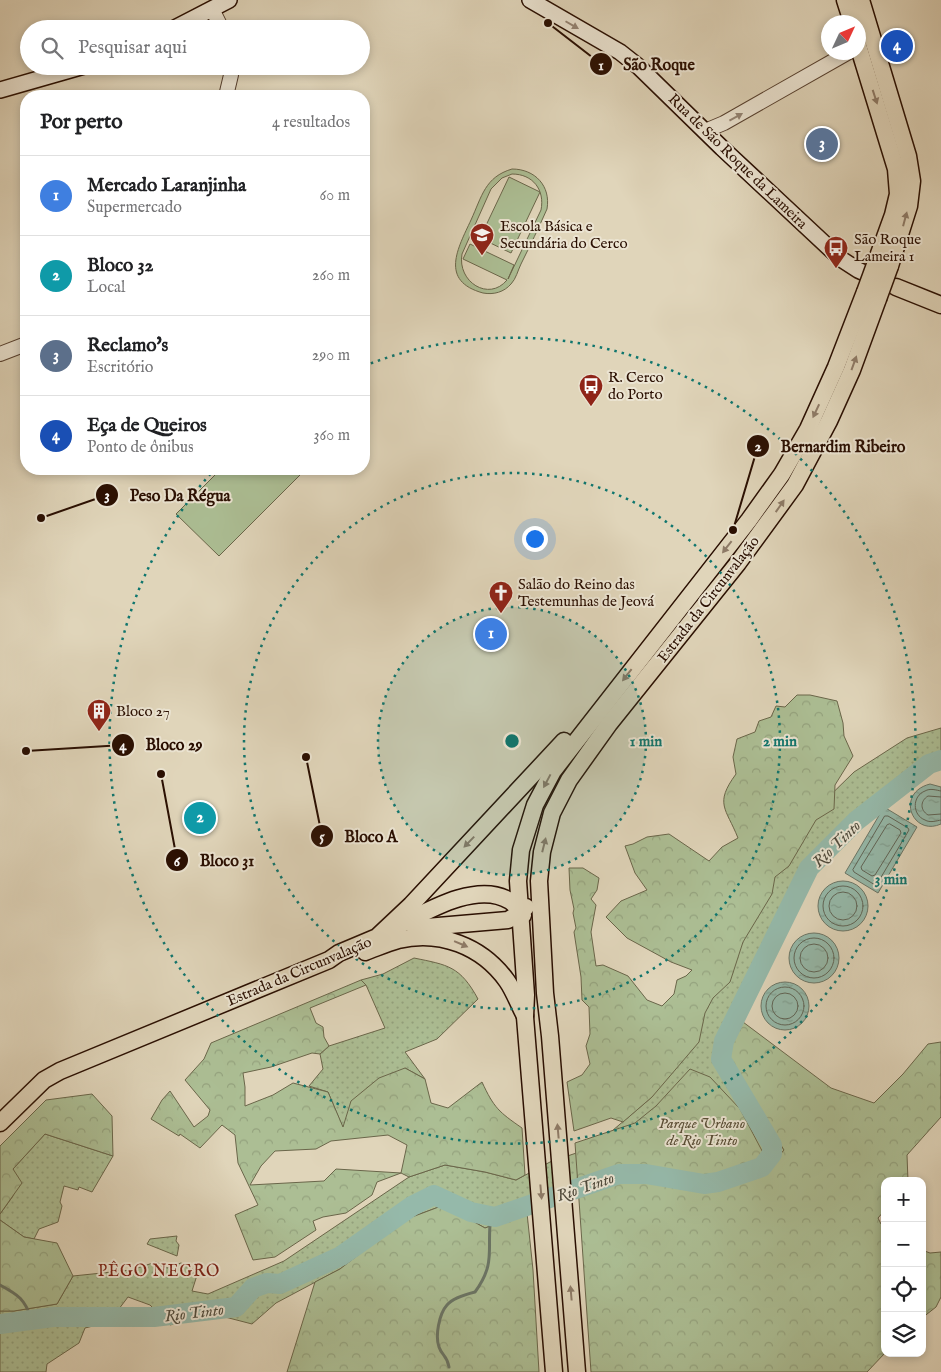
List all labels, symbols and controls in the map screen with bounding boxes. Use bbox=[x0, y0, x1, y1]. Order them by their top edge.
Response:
north arrow bbox=[821, 15, 866, 60]
search box bbox=[20, 20, 370, 75]
one-way arrow bbox=[566, 20, 579, 29]
pin: 4 bbox=[881, 27, 913, 65]
icon: search bbox=[38, 34, 66, 62]
text: Pesquisar aqui bbox=[78, 36, 187, 60]
callout: São Roque bbox=[589, 49, 705, 80]
text: 1 bbox=[598, 56, 604, 75]
text: São Roque bbox=[623, 56, 695, 76]
one-way arrow bbox=[872, 89, 879, 104]
street label: Rua de São Roque da Lameira bbox=[664, 90, 812, 233]
text: Por perto bbox=[40, 109, 122, 136]
one-way arrow bbox=[729, 112, 742, 121]
text: 4 resultados bbox=[272, 113, 350, 133]
pin: 3 bbox=[806, 125, 838, 163]
text: Mercado Laranjinha bbox=[87, 174, 246, 198]
text: 1 bbox=[53, 186, 59, 206]
text: 60 m bbox=[320, 186, 350, 206]
text: Supermercado bbox=[87, 198, 182, 218]
one-way arrow bbox=[902, 212, 910, 227]
place label: Escola Básica e Secundária do Cerco bbox=[500, 217, 628, 253]
school or university icon: Escola Básica e Secundária do Cerco bbox=[469, 222, 495, 256]
place label: São Roque Lameira 1 bbox=[854, 230, 921, 266]
bus stop icon: São Roque Lameira 1 bbox=[823, 235, 849, 269]
text: Bloco 32 bbox=[87, 254, 153, 278]
text: 2 bbox=[52, 266, 60, 286]
text: 260 m bbox=[312, 266, 350, 286]
text: Local bbox=[87, 278, 125, 298]
text: Reclamo's bbox=[87, 334, 168, 358]
text: 3 bbox=[53, 346, 59, 366]
text: 290 m bbox=[312, 346, 350, 366]
one-way arrow bbox=[851, 355, 858, 370]
text: Escritório bbox=[87, 358, 153, 378]
place label: R. Cerco do Porto bbox=[608, 368, 664, 404]
bus stop icon: R. Cerco do Porto bbox=[578, 373, 604, 407]
one-way arrow bbox=[811, 404, 820, 419]
text: Eça de Queiros bbox=[87, 414, 207, 438]
text: 4 bbox=[52, 426, 60, 446]
text: 360 m bbox=[314, 426, 350, 446]
callout: Bernardim Ribeiro bbox=[746, 430, 915, 461]
text: 2 bbox=[754, 437, 762, 456]
text: Ponto de ônibus bbox=[87, 438, 194, 458]
text: Bernardim Ribeiro bbox=[781, 438, 906, 458]
callout: Peso Da Régua bbox=[95, 480, 240, 511]
text: 3 bbox=[104, 486, 110, 505]
text: Peso Da Régua bbox=[130, 487, 231, 507]
one-way arrow bbox=[774, 500, 785, 513]
your location bbox=[522, 526, 548, 552]
street label: Estrada da Circunvalação bbox=[653, 532, 764, 666]
one-way arrow bbox=[722, 540, 733, 553]
place label: Salão do Reino das Testemunhas de Jeová bbox=[518, 575, 654, 611]
church icon: Salão do Reino das Testemunhas de Jeová bbox=[488, 580, 514, 614]
pin: 1 bbox=[475, 615, 507, 653]
one-way arrow bbox=[621, 668, 632, 681]
building icon: Bloco 27 bbox=[86, 698, 112, 732]
place label: Bloco 27 bbox=[116, 702, 170, 721]
callout: Bloco 29 bbox=[111, 729, 213, 760]
centre of rings bbox=[503, 732, 521, 750]
text: 1 min bbox=[630, 732, 662, 751]
text: 2 min bbox=[763, 732, 797, 751]
text: 4 bbox=[119, 736, 127, 755]
text: Bloco 29 bbox=[146, 736, 203, 756]
one-way arrow bbox=[543, 774, 551, 789]
pin: 2 bbox=[184, 799, 216, 837]
water label: Rio Tinto bbox=[809, 816, 866, 872]
callout: Bloco A bbox=[309, 820, 408, 851]
text: 5 bbox=[319, 827, 325, 846]
text: Bloco A bbox=[344, 828, 399, 848]
one-way arrow bbox=[463, 836, 475, 848]
one-way arrow bbox=[540, 837, 548, 852]
callout: Bloco 31 bbox=[165, 845, 264, 876]
text: 6 bbox=[174, 852, 181, 871]
text: Bloco 31 bbox=[200, 852, 254, 872]
text: 3 min bbox=[875, 870, 907, 889]
street label: Estrada da Circunvalação bbox=[224, 932, 374, 1011]
one-way arrow bbox=[453, 941, 468, 949]
park label: Parque Urbano de Rio Tinto bbox=[659, 1114, 745, 1150]
one-way arrow bbox=[554, 1123, 562, 1139]
water label: Rio Tinto bbox=[554, 1169, 617, 1207]
map controls bbox=[881, 1177, 926, 1357]
button: + bbox=[881, 1177, 926, 1222]
one-way arrow bbox=[537, 1185, 545, 1201]
button: − bbox=[881, 1222, 926, 1267]
district label: PÊGO NEGRO bbox=[98, 1260, 220, 1282]
button: locate bbox=[881, 1267, 926, 1312]
one-way arrow bbox=[567, 1285, 575, 1301]
water label: Rio Tinto bbox=[164, 1300, 225, 1328]
button: layers bbox=[881, 1312, 926, 1357]

